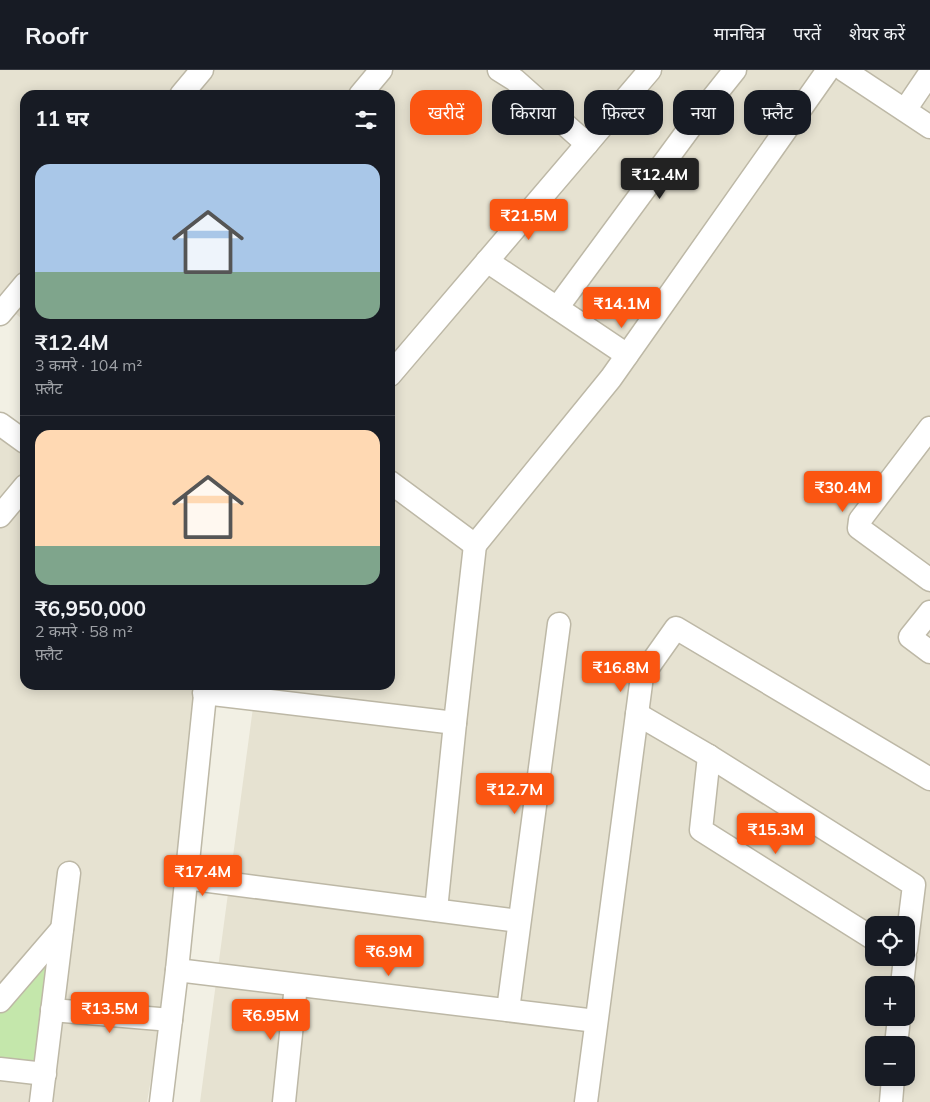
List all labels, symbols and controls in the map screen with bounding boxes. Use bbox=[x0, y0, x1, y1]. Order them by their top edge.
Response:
text: Roofr bbox=[25, 20, 88, 50]
text: मानचित्र bbox=[714, 22, 765, 45]
text: परतें bbox=[793, 22, 821, 45]
text: शेयर करें bbox=[849, 22, 905, 45]
chip: खरीदें bbox=[410, 90, 482, 135]
chip: किराया bbox=[492, 90, 574, 135]
chip: फ़िल्टर bbox=[584, 90, 663, 135]
chip: नया bbox=[673, 90, 734, 135]
chip: फ़्लैट bbox=[744, 90, 811, 135]
text: 11 घर bbox=[35, 105, 89, 131]
icon: filters bbox=[352, 106, 380, 134]
pin: ₹12.4M bbox=[619, 158, 701, 200]
text: ₹12.4M bbox=[632, 164, 688, 184]
icon: home bbox=[163, 197, 253, 287]
pin: ₹21.5M bbox=[488, 198, 570, 241]
text: ₹21.5M bbox=[501, 205, 557, 225]
pin: ₹14.1M bbox=[581, 286, 663, 329]
text: ₹14.1M bbox=[594, 293, 650, 313]
text: ₹12.4M bbox=[35, 329, 109, 355]
text: 3 कमरे · 104 m² bbox=[35, 355, 142, 375]
text: फ़्लैट bbox=[35, 378, 63, 398]
icon: home bbox=[163, 462, 253, 552]
pin: ₹30.4M bbox=[802, 470, 884, 513]
text: ₹30.4M bbox=[815, 477, 871, 497]
text: ₹6,950,000 bbox=[35, 595, 146, 621]
text: 2 कमरे · 58 m² bbox=[35, 621, 133, 641]
text: फ़्लैट bbox=[35, 644, 63, 664]
pin: ₹16.8M bbox=[580, 650, 662, 693]
text: ₹16.8M bbox=[593, 657, 649, 677]
pin: ₹12.7M bbox=[474, 772, 556, 815]
text: ₹12.7M bbox=[487, 779, 543, 799]
pin: ₹15.3M bbox=[735, 812, 817, 855]
text: ₹15.3M bbox=[748, 819, 804, 839]
pin: ₹17.4M bbox=[162, 854, 244, 897]
text: ₹17.4M bbox=[175, 861, 231, 881]
map controls bbox=[865, 916, 915, 1086]
button: locate bbox=[865, 916, 915, 966]
pin: ₹6.9M bbox=[354, 934, 424, 977]
text: ₹6.9M bbox=[366, 941, 412, 961]
button: + bbox=[865, 976, 915, 1026]
pin: ₹13.5M bbox=[69, 992, 151, 1034]
text: ₹13.5M bbox=[82, 998, 138, 1018]
pin: ₹6.95M bbox=[230, 998, 312, 1041]
text: ₹6.95M bbox=[243, 1005, 299, 1025]
button: − bbox=[865, 1036, 915, 1086]

